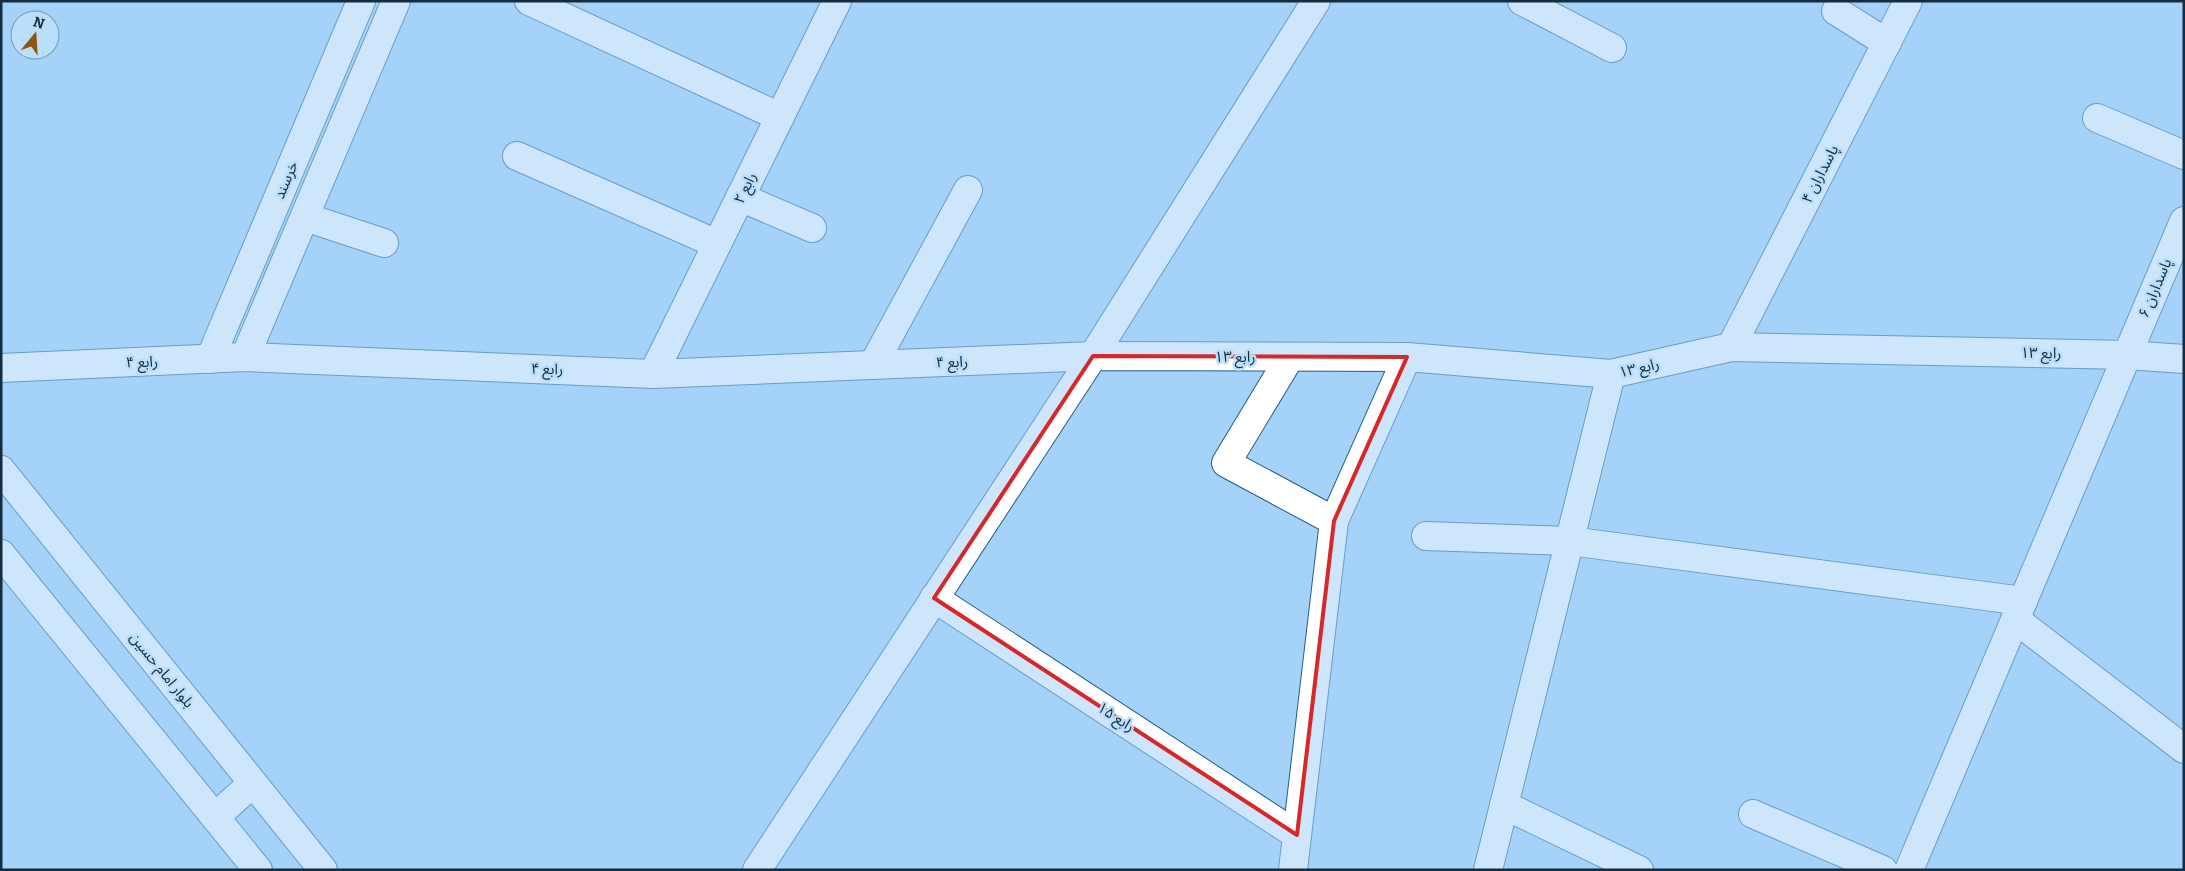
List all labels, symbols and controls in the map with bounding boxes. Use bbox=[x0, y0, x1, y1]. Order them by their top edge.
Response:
north arrow bbox=[10, 10, 60, 60]
text: N bbox=[31, 13, 47, 33]
street label: پاسداران ۴ bbox=[1798, 142, 1843, 207]
street label: خرسند bbox=[270, 158, 302, 202]
street label: رابع ۲ bbox=[730, 170, 763, 208]
street label: پاسداران ۶ bbox=[2134, 256, 2177, 321]
street label: رابع ۱۳ bbox=[2020, 344, 2062, 365]
street label: رابع ۱۳ bbox=[1215, 348, 1255, 369]
street label: رابع ۴ bbox=[126, 352, 159, 375]
street label: رابع ۴ bbox=[936, 352, 969, 375]
street label: رابع ۱۳ bbox=[1617, 355, 1662, 384]
street label: رابع ۴ bbox=[530, 359, 563, 382]
street label: بلوار امام حسین bbox=[125, 629, 198, 713]
street label: رابع ۱۵ bbox=[1092, 698, 1138, 738]

